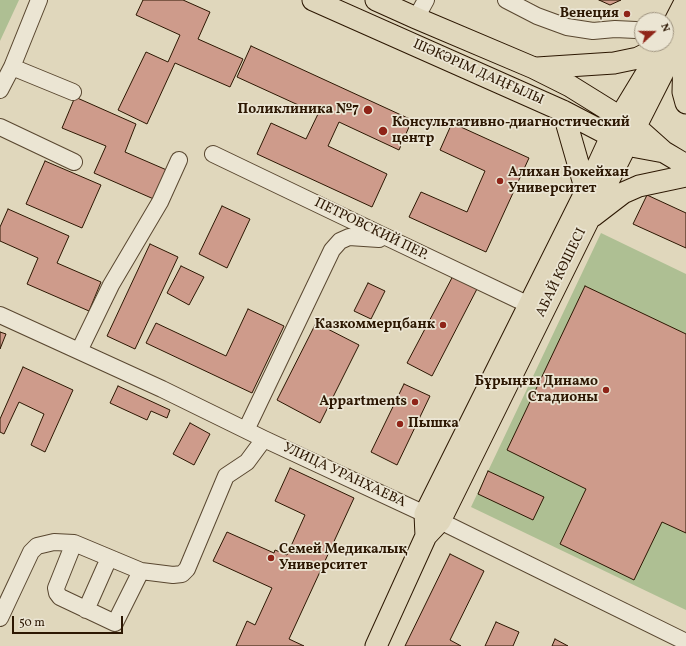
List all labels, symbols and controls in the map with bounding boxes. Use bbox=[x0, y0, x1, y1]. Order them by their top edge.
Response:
place label: Венеция bbox=[560, 6, 619, 22]
marker: Венеция bbox=[622, 9, 632, 19]
north arrow bbox=[634, 12, 674, 52]
text: N bbox=[656, 21, 673, 34]
street label: ШӘКӘРІМ ДАҢҒЫЛЫ bbox=[410, 36, 546, 110]
place label: Поликлиника №7 bbox=[237, 102, 359, 118]
marker: Поликлиника №7 bbox=[362, 104, 374, 116]
place label: Консультативно-диагностический центр bbox=[392, 115, 630, 148]
marker: Консультативно-диагностический центр bbox=[377, 125, 389, 137]
place label: Алихан Бокейхан Университет bbox=[508, 165, 629, 198]
marker: Алихан Бокейхан Университет bbox=[495, 176, 505, 186]
street label: ПЕТРОВСКИЙ ПЕР. bbox=[311, 195, 431, 265]
street label: АБАЙ КӨШЕСІ bbox=[533, 226, 591, 320]
place label: Казкоммерцбанк bbox=[315, 317, 435, 333]
marker: Казкоммерцбанк bbox=[438, 320, 448, 330]
place label: Бұрыңғы Динамо Стадионы bbox=[475, 374, 598, 406]
marker: Бұрыңғы Динамо Стадионы bbox=[601, 385, 611, 395]
place label: Appartments bbox=[319, 394, 407, 410]
marker: Appartments bbox=[410, 397, 420, 407]
place label: Пышка bbox=[408, 416, 459, 432]
marker: Пышка bbox=[395, 419, 405, 429]
street label: УЛИЦА УРАНХАЕВА bbox=[280, 440, 408, 512]
place label: Семей Медикалық Университет bbox=[279, 542, 407, 574]
marker: Семей Медикалық Университет bbox=[266, 553, 276, 563]
scale bar bbox=[14, 608, 125, 634]
text: 50 m bbox=[19, 615, 45, 631]

